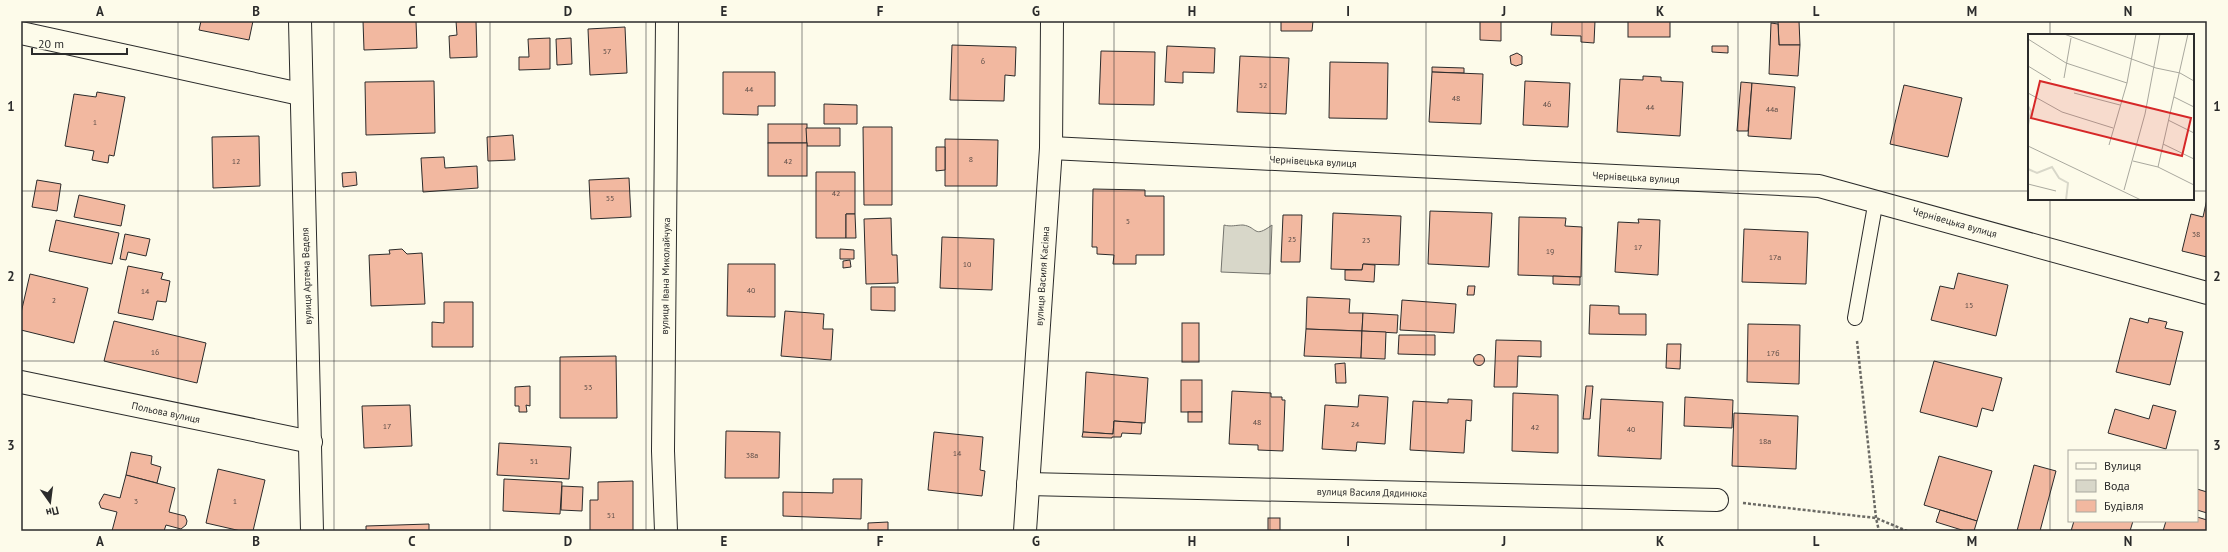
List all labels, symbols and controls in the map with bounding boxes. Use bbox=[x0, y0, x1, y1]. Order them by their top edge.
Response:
text: A bbox=[96, 3, 104, 20]
text: B bbox=[252, 3, 260, 20]
text: C bbox=[408, 3, 416, 20]
text: D bbox=[564, 3, 572, 20]
text: E bbox=[721, 3, 728, 20]
text: F bbox=[877, 3, 884, 20]
text: G bbox=[1032, 3, 1040, 20]
text: H bbox=[1188, 3, 1196, 20]
text: I bbox=[1346, 3, 1350, 20]
text: J bbox=[1501, 3, 1506, 20]
text: K bbox=[1656, 3, 1664, 20]
text: L bbox=[1813, 3, 1820, 20]
text: M bbox=[1967, 3, 1977, 20]
text: N bbox=[2124, 3, 2132, 20]
scale bar bbox=[32, 30, 127, 56]
inset map bbox=[2028, 34, 2194, 200]
text: 20 m bbox=[38, 36, 64, 51]
house number: 57 bbox=[603, 46, 611, 56]
house number: 6 bbox=[981, 56, 985, 66]
house number: 52 bbox=[1259, 80, 1267, 90]
house number: 44 bbox=[745, 84, 754, 94]
house number: 48 bbox=[1452, 93, 1460, 103]
text: 1 bbox=[7, 98, 15, 115]
text: 1 bbox=[2213, 98, 2221, 115]
house number: 46 bbox=[1543, 99, 1551, 109]
house number: 44 bbox=[1646, 102, 1655, 112]
house number: 44а bbox=[1766, 104, 1778, 114]
house number: 1 bbox=[93, 117, 97, 127]
street label: Чернівецька вулиця bbox=[1269, 153, 1357, 170]
house number: 8 bbox=[969, 154, 973, 164]
house number: 12 bbox=[232, 156, 240, 166]
house number: 42 bbox=[784, 156, 792, 166]
street label: Чернівецька вулиця bbox=[1592, 169, 1680, 186]
house number: 42 bbox=[832, 188, 840, 198]
house number: 55 bbox=[606, 193, 614, 203]
street label: Чернівецька вулиця bbox=[1911, 204, 1999, 241]
house number: 5 bbox=[1126, 216, 1130, 226]
street label: вулиця Івана Миколайчука bbox=[658, 217, 673, 335]
street label: вулиця Василя Касіяна bbox=[1033, 226, 1052, 326]
street label: вулиця Артема Веделя bbox=[298, 227, 315, 325]
house number: 38 bbox=[2192, 229, 2200, 239]
house number: 25 bbox=[1288, 234, 1296, 244]
house number: 23 bbox=[1362, 235, 1370, 245]
house number: 17 bbox=[1634, 242, 1642, 252]
house number: 19 bbox=[1546, 246, 1554, 256]
house number: 17а bbox=[1769, 252, 1781, 262]
house number: 10 bbox=[963, 259, 972, 269]
text: 2 bbox=[7, 268, 15, 285]
text: 2 bbox=[2213, 268, 2221, 285]
house number: 40 bbox=[747, 285, 756, 295]
house number: 14 bbox=[141, 286, 150, 296]
house number: 2 bbox=[52, 295, 56, 305]
house number: 15 bbox=[1965, 300, 1973, 310]
house number: 16 bbox=[151, 347, 159, 357]
house number: 17б bbox=[1766, 348, 1780, 358]
house number: 53 bbox=[584, 382, 592, 392]
street label: Польова вулиця bbox=[130, 399, 202, 426]
house number: 48 bbox=[1253, 417, 1261, 427]
house number: 24 bbox=[1351, 419, 1360, 429]
house number: 17 bbox=[383, 421, 391, 431]
house number: 42 bbox=[1531, 422, 1539, 432]
house number: 40 bbox=[1627, 424, 1636, 434]
house number: 18а bbox=[1759, 436, 1771, 446]
text: 3 bbox=[7, 437, 15, 454]
text: 3 bbox=[2213, 437, 2221, 454]
house number: 14 bbox=[953, 448, 962, 458]
house number: 38а bbox=[746, 450, 758, 460]
legend bbox=[2068, 450, 2198, 522]
house number: 51 bbox=[530, 456, 538, 466]
text: Вулиця bbox=[2104, 458, 2141, 473]
text: Вода bbox=[2104, 478, 2130, 493]
north arrow bbox=[30, 482, 70, 522]
street label: вулиця Василя Дядинюка bbox=[1317, 485, 1427, 500]
house number: 3 bbox=[134, 496, 138, 506]
house number: 1 bbox=[233, 496, 237, 506]
text: Будівля bbox=[2104, 498, 2143, 513]
text: Пн bbox=[44, 503, 60, 520]
house number: 51 bbox=[607, 510, 615, 520]
text: A bbox=[96, 533, 104, 550]
text: B bbox=[252, 533, 260, 550]
text: C bbox=[408, 533, 416, 550]
text: D bbox=[564, 533, 572, 550]
text: E bbox=[721, 533, 728, 550]
text: F bbox=[877, 533, 884, 550]
text: G bbox=[1032, 533, 1040, 550]
text: H bbox=[1188, 533, 1196, 550]
text: I bbox=[1346, 533, 1350, 550]
text: J bbox=[1501, 533, 1506, 550]
text: K bbox=[1656, 533, 1664, 550]
text: L bbox=[1813, 533, 1820, 550]
text: M bbox=[1967, 533, 1977, 550]
text: N bbox=[2124, 533, 2132, 550]

